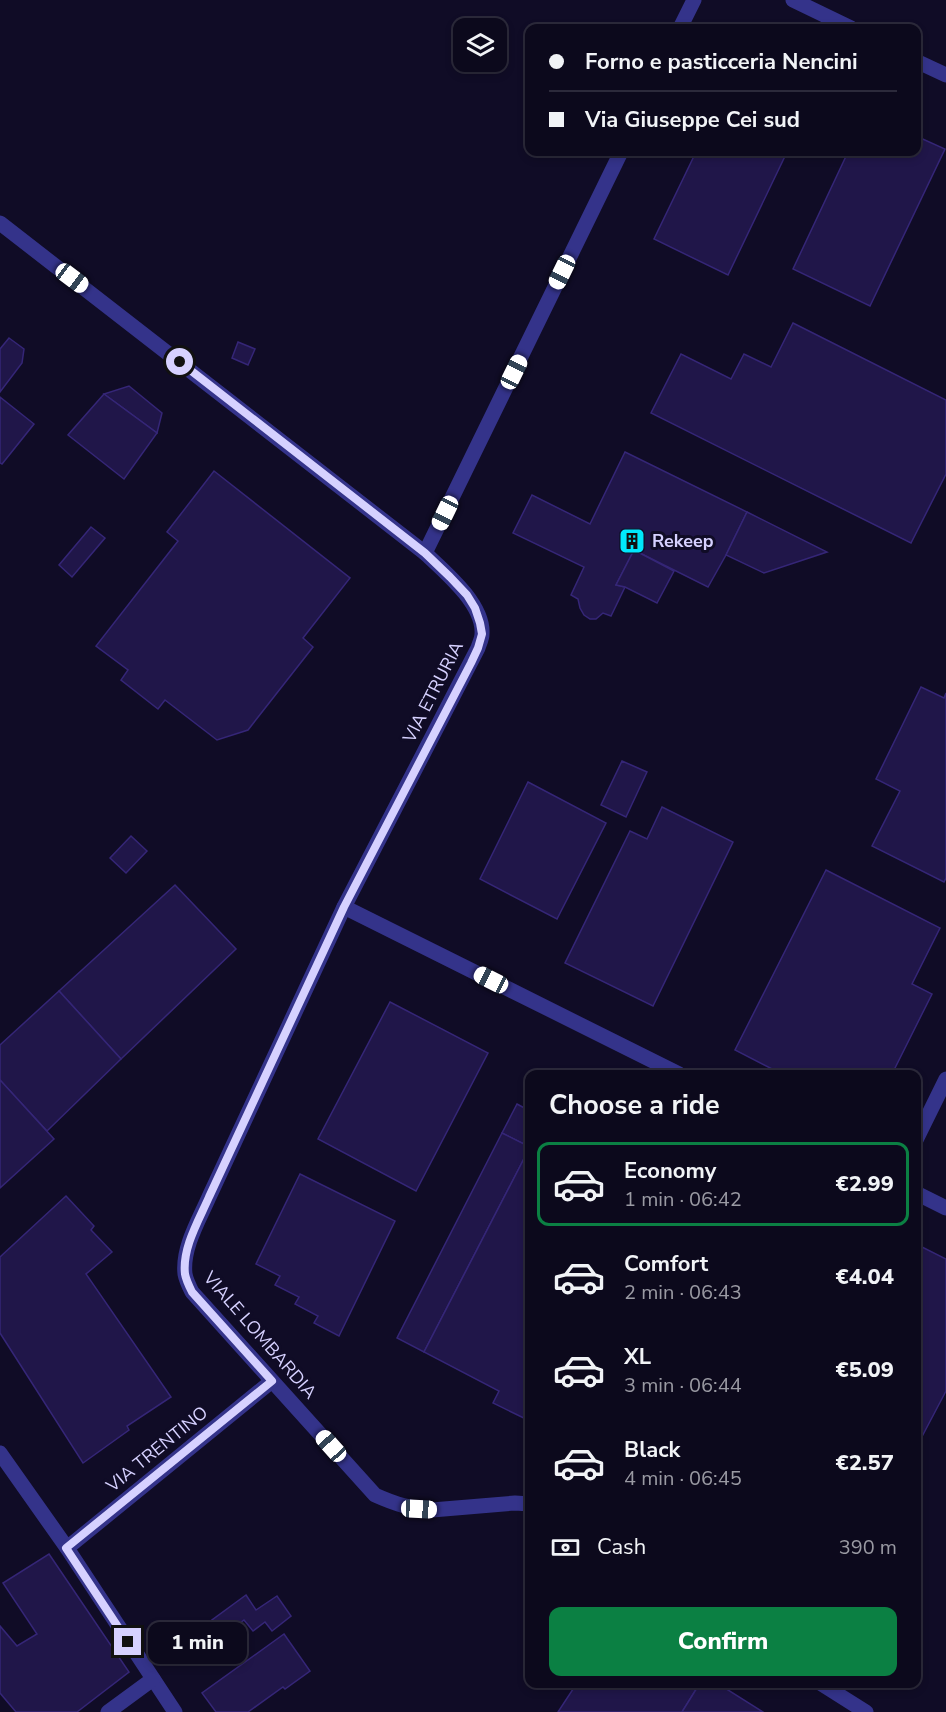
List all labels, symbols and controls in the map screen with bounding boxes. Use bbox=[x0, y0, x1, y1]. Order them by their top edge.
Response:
map controls bbox=[453, 18, 507, 72]
button: layers bbox=[453, 18, 507, 72]
text: Forno e pasticceria Nencini bbox=[585, 47, 858, 77]
text: Via Giuseppe Cei sud bbox=[585, 105, 800, 135]
car bbox=[546, 252, 578, 292]
car bbox=[52, 260, 92, 296]
route start bbox=[166, 348, 193, 375]
car bbox=[498, 352, 530, 392]
car bbox=[429, 493, 461, 533]
building icon: Rekeep bbox=[617, 526, 647, 556]
place label: Rekeep bbox=[652, 529, 714, 553]
street label: VIA ETRURIA bbox=[397, 637, 469, 748]
car bbox=[471, 964, 511, 996]
text: Choose a ride bbox=[549, 1087, 720, 1124]
text: Economy bbox=[624, 1156, 716, 1186]
icon: car bbox=[552, 1157, 606, 1211]
text: €2.99 bbox=[835, 1169, 894, 1199]
text: 1 min · 06:42 bbox=[624, 1186, 742, 1213]
text: Comfort bbox=[624, 1249, 708, 1279]
icon: car bbox=[552, 1250, 606, 1304]
text: €4.04 bbox=[835, 1262, 894, 1292]
street label: VIALE LOMBARDIA bbox=[197, 1265, 322, 1404]
text: 2 min · 06:43 bbox=[624, 1279, 742, 1306]
text: XL bbox=[624, 1342, 651, 1372]
icon: car bbox=[552, 1343, 606, 1397]
text: €5.09 bbox=[835, 1355, 894, 1385]
text: 3 min · 06:44 bbox=[624, 1372, 742, 1399]
street label: VIA TRENTINO bbox=[100, 1401, 213, 1498]
car bbox=[312, 1427, 350, 1465]
text: Black bbox=[624, 1435, 680, 1465]
icon: car bbox=[552, 1436, 606, 1490]
text: €2.57 bbox=[835, 1448, 894, 1478]
text: 4 min · 06:45 bbox=[624, 1465, 742, 1492]
car bbox=[401, 1499, 437, 1519]
icon: cash bbox=[549, 1531, 582, 1564]
text: Cash bbox=[597, 1532, 646, 1562]
text: 390 m bbox=[839, 1534, 897, 1561]
button: Confirm bbox=[549, 1607, 897, 1676]
callout: 1 min bbox=[149, 1621, 248, 1663]
route end bbox=[114, 1628, 141, 1655]
text: 1 min bbox=[171, 1629, 224, 1656]

